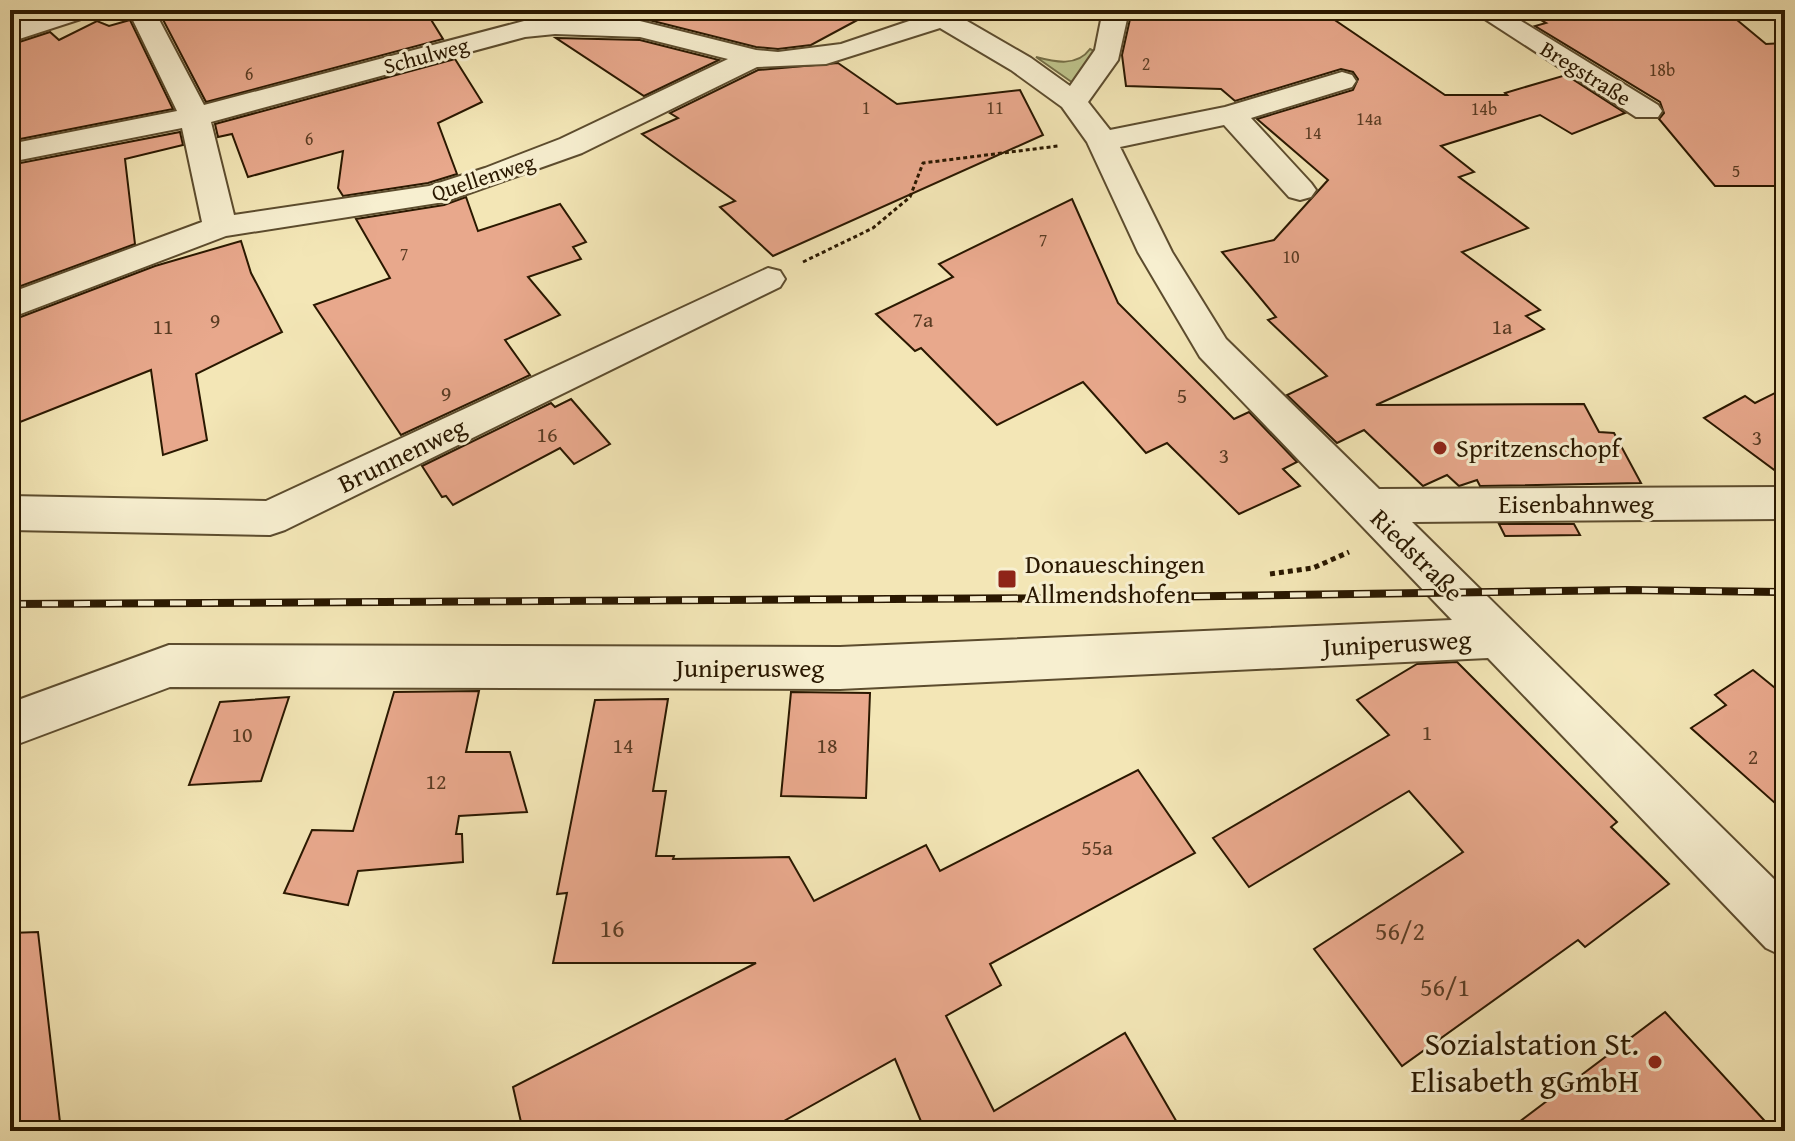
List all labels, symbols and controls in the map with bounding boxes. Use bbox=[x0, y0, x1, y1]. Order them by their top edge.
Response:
street label: Schulweg bbox=[380, 28, 472, 82]
street label: Bregstraße bbox=[1535, 33, 1637, 113]
house number: 2 bbox=[1142, 50, 1150, 77]
house number: 18b bbox=[1649, 56, 1675, 83]
house number: 6 bbox=[245, 60, 253, 87]
house number: 1 bbox=[862, 94, 870, 121]
house number: 11 bbox=[986, 94, 1004, 121]
house number: 14b bbox=[1471, 95, 1497, 122]
house number: 14a bbox=[1356, 105, 1382, 132]
house number: 14 bbox=[1304, 119, 1322, 146]
house number: 6 bbox=[305, 125, 313, 152]
street label: Quellenweg bbox=[427, 145, 539, 209]
house number: 5 bbox=[1732, 157, 1740, 184]
house number: 7 bbox=[1039, 226, 1047, 253]
house number: 7 bbox=[400, 240, 408, 267]
house number: 10 bbox=[1282, 243, 1300, 270]
house number: 7a bbox=[913, 303, 934, 335]
house number: 9 bbox=[210, 304, 220, 336]
house number: 11 bbox=[152, 310, 174, 342]
house number: 1a bbox=[1492, 310, 1513, 342]
house number: 9 bbox=[441, 377, 451, 409]
house number: 5 bbox=[1177, 379, 1187, 411]
street label: Brunnenweg bbox=[331, 407, 473, 502]
house number: 16 bbox=[536, 418, 558, 450]
house number: 3 bbox=[1752, 421, 1762, 453]
place label: Spritzenschopf bbox=[1456, 428, 1622, 467]
house number: 3 bbox=[1219, 439, 1229, 471]
marker: Spritzenschopf bbox=[1431, 439, 1449, 457]
street label: Eisenbahnweg bbox=[1498, 484, 1654, 523]
street label: Riedstraße bbox=[1362, 499, 1473, 610]
place label: Donaueschingen Allmendshofen bbox=[1025, 544, 1205, 613]
marker: Donaueschingen Allmendshofen bbox=[996, 568, 1018, 590]
street label: Juniperusweg bbox=[1319, 619, 1472, 666]
street label: Juniperusweg bbox=[673, 648, 824, 687]
house number: 1 bbox=[1422, 716, 1432, 748]
house number: 10 bbox=[231, 718, 253, 750]
house number: 14 bbox=[612, 729, 634, 761]
house number: 18 bbox=[816, 729, 838, 761]
house number: 2 bbox=[1748, 740, 1758, 772]
house number: 12 bbox=[425, 765, 447, 797]
house number: 55a bbox=[1081, 831, 1113, 863]
house number: 16 bbox=[599, 908, 625, 947]
house number: 56/2 bbox=[1375, 911, 1425, 950]
house number: 56/1 bbox=[1420, 967, 1470, 1006]
place label: Sozialstation St. Elisabeth gGmbH bbox=[1410, 1020, 1639, 1104]
marker: Sozialstation St. Elisabeth gGmbH bbox=[1646, 1053, 1664, 1071]

